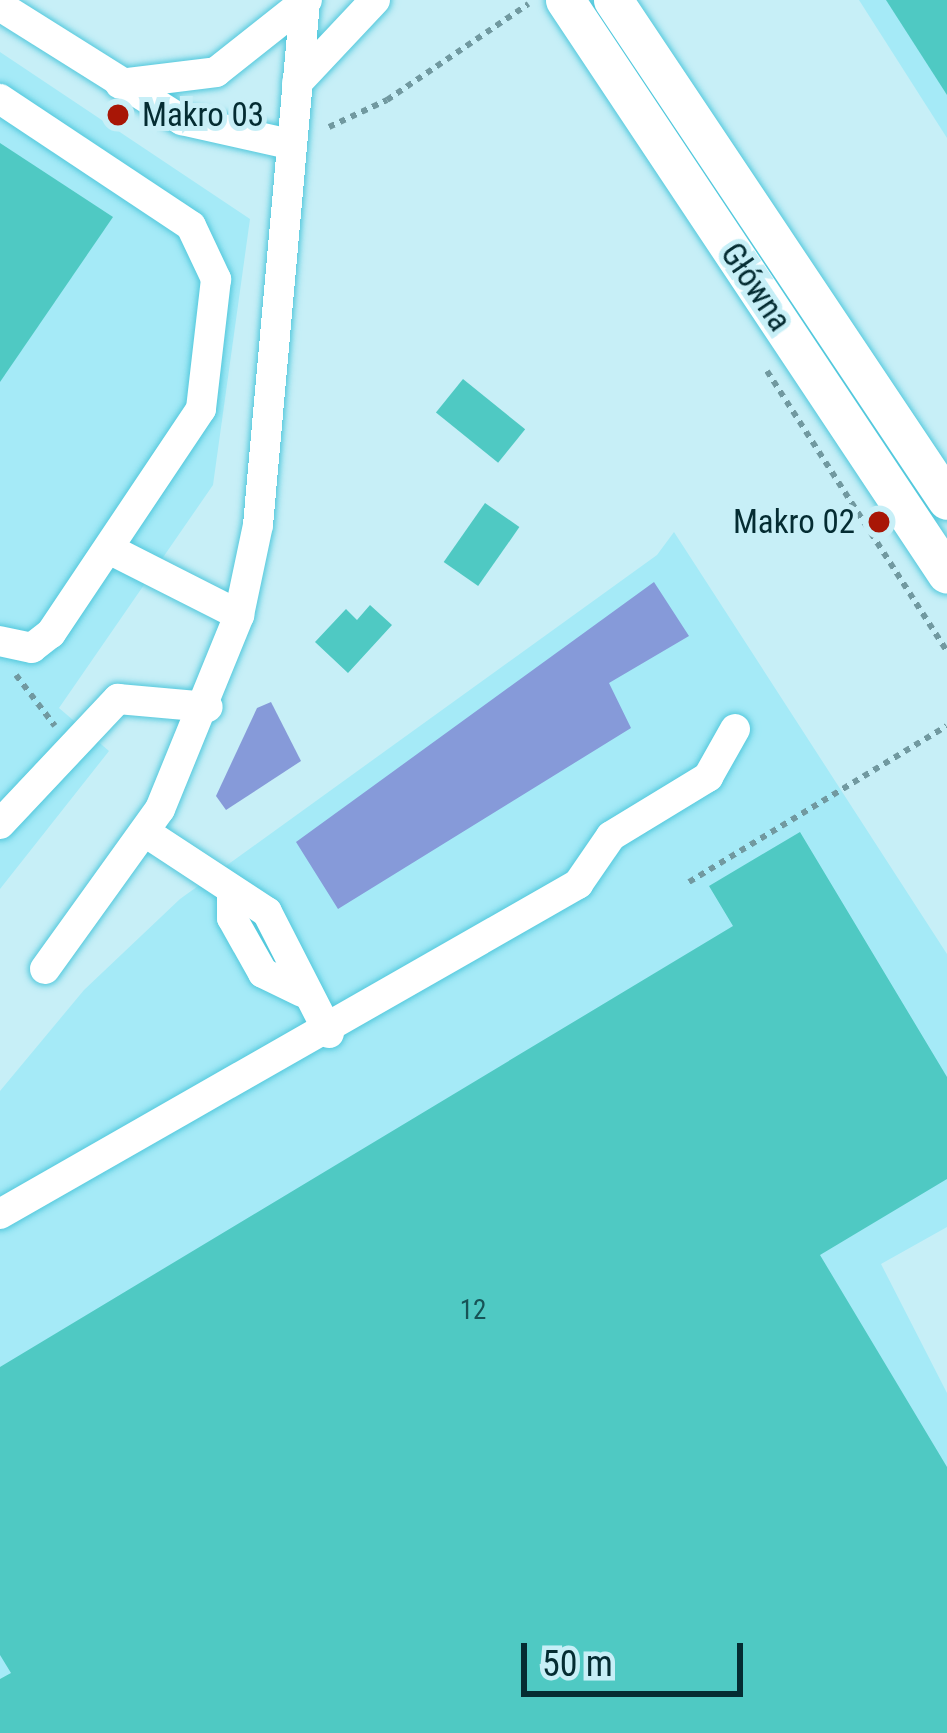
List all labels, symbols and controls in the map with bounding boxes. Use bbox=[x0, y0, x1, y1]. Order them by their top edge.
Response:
place label: Makro 03 bbox=[142, 95, 264, 135]
marker: Makro 03 bbox=[105, 102, 131, 128]
street label: Główna bbox=[712, 235, 800, 339]
place label: Makro 02 bbox=[733, 502, 855, 542]
marker: Makro 02 bbox=[866, 509, 892, 535]
house number: 12 bbox=[460, 1295, 486, 1327]
scale bar bbox=[527, 1619, 749, 1693]
text: 50 m bbox=[542, 1643, 613, 1685]

